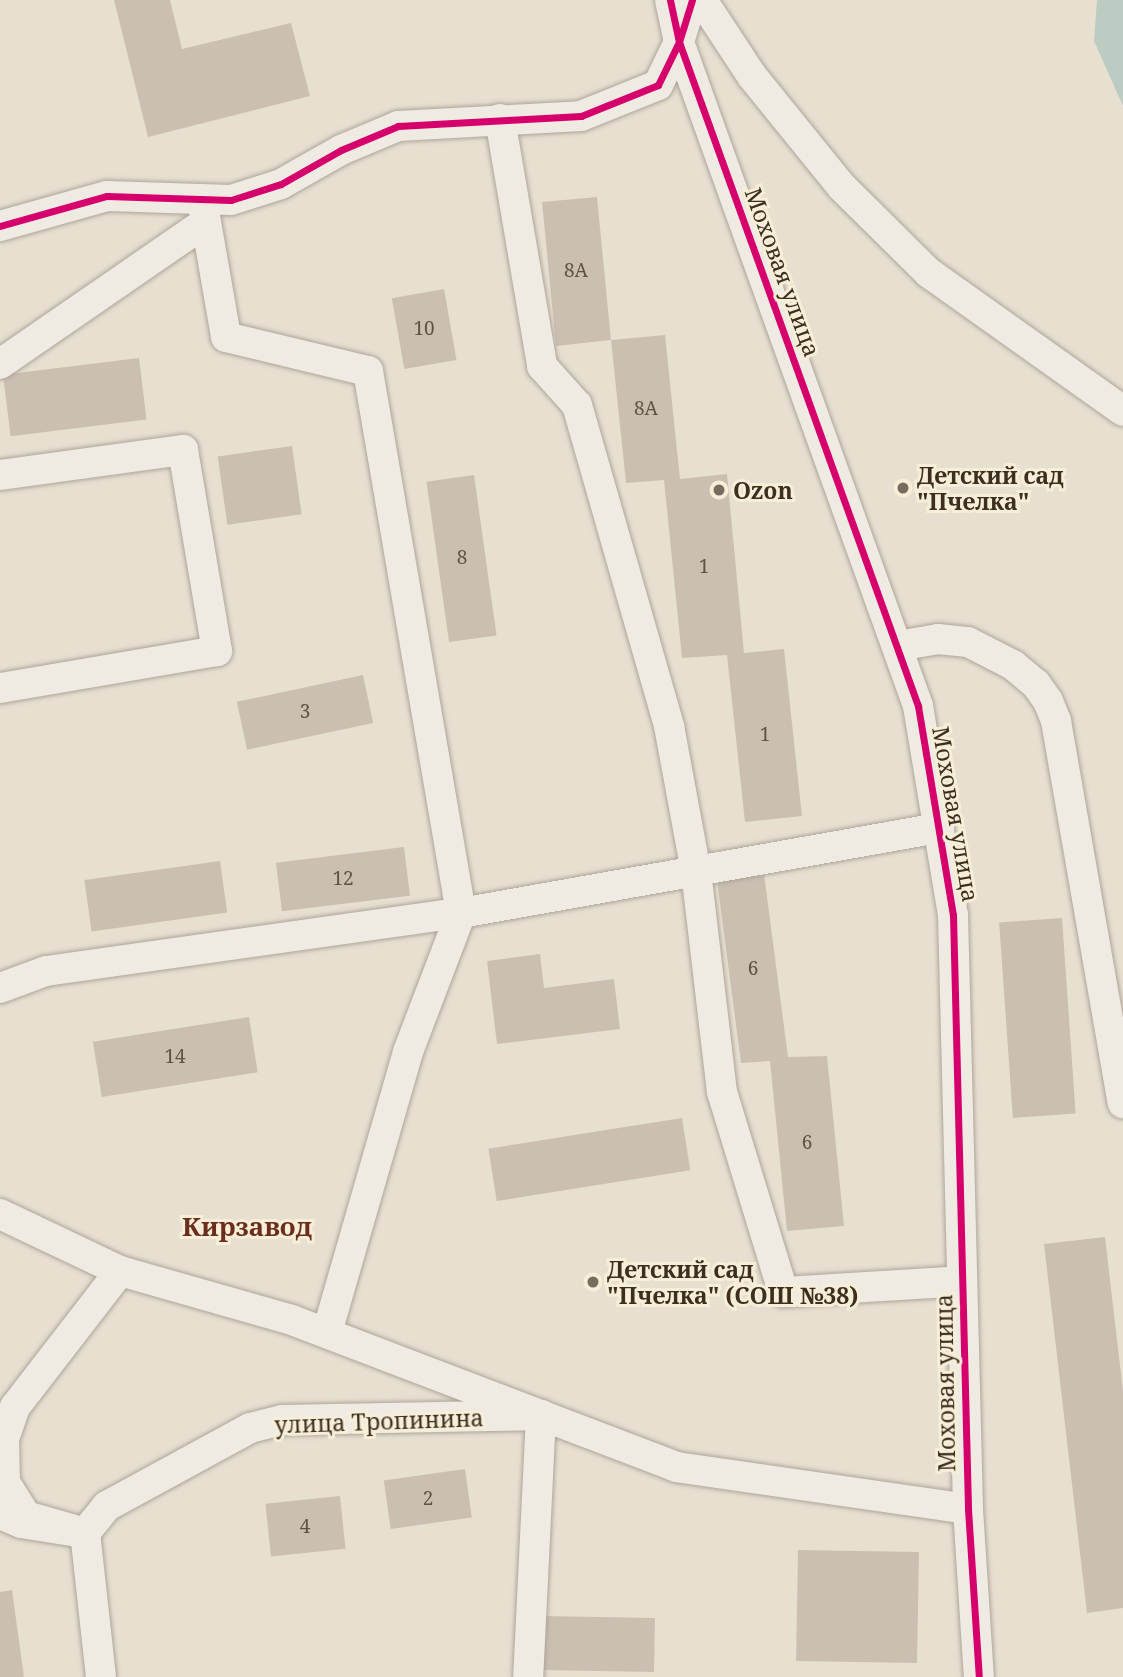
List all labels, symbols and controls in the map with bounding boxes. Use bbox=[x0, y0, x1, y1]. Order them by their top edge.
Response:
street label: Моховая улица bbox=[740, 184, 826, 360]
house number: 8А bbox=[564, 260, 588, 282]
house number: 10 bbox=[413, 318, 435, 340]
house number: 8А bbox=[634, 398, 658, 420]
place label: Детский сад "Пчелка" bbox=[917, 461, 1064, 515]
place label: Ozon bbox=[733, 476, 793, 504]
marker: Детский сад "Пчелка" bbox=[895, 480, 911, 496]
marker: Ozon bbox=[711, 482, 727, 498]
house number: 8 bbox=[457, 547, 467, 569]
house number: 1 bbox=[699, 556, 709, 578]
house number: 3 bbox=[300, 701, 310, 723]
house number: 1 bbox=[760, 724, 770, 746]
street label: Моховая улица bbox=[927, 724, 985, 904]
house number: 12 bbox=[332, 868, 354, 890]
house number: 6 bbox=[748, 958, 758, 980]
house number: 14 bbox=[164, 1046, 186, 1068]
house number: 6 bbox=[802, 1132, 812, 1154]
district label: Кирзавод bbox=[182, 1211, 312, 1243]
place label: Детский сад "Пчелка" (СОШ №38) bbox=[607, 1255, 858, 1309]
marker: Детский сад "Пчелка" (СОШ №38) bbox=[585, 1274, 601, 1290]
street label: Моховая улица bbox=[930, 1294, 960, 1472]
street label: улица Тропинина bbox=[274, 1404, 484, 1438]
house number: 2 bbox=[423, 1488, 433, 1510]
house number: 4 bbox=[300, 1516, 310, 1538]

